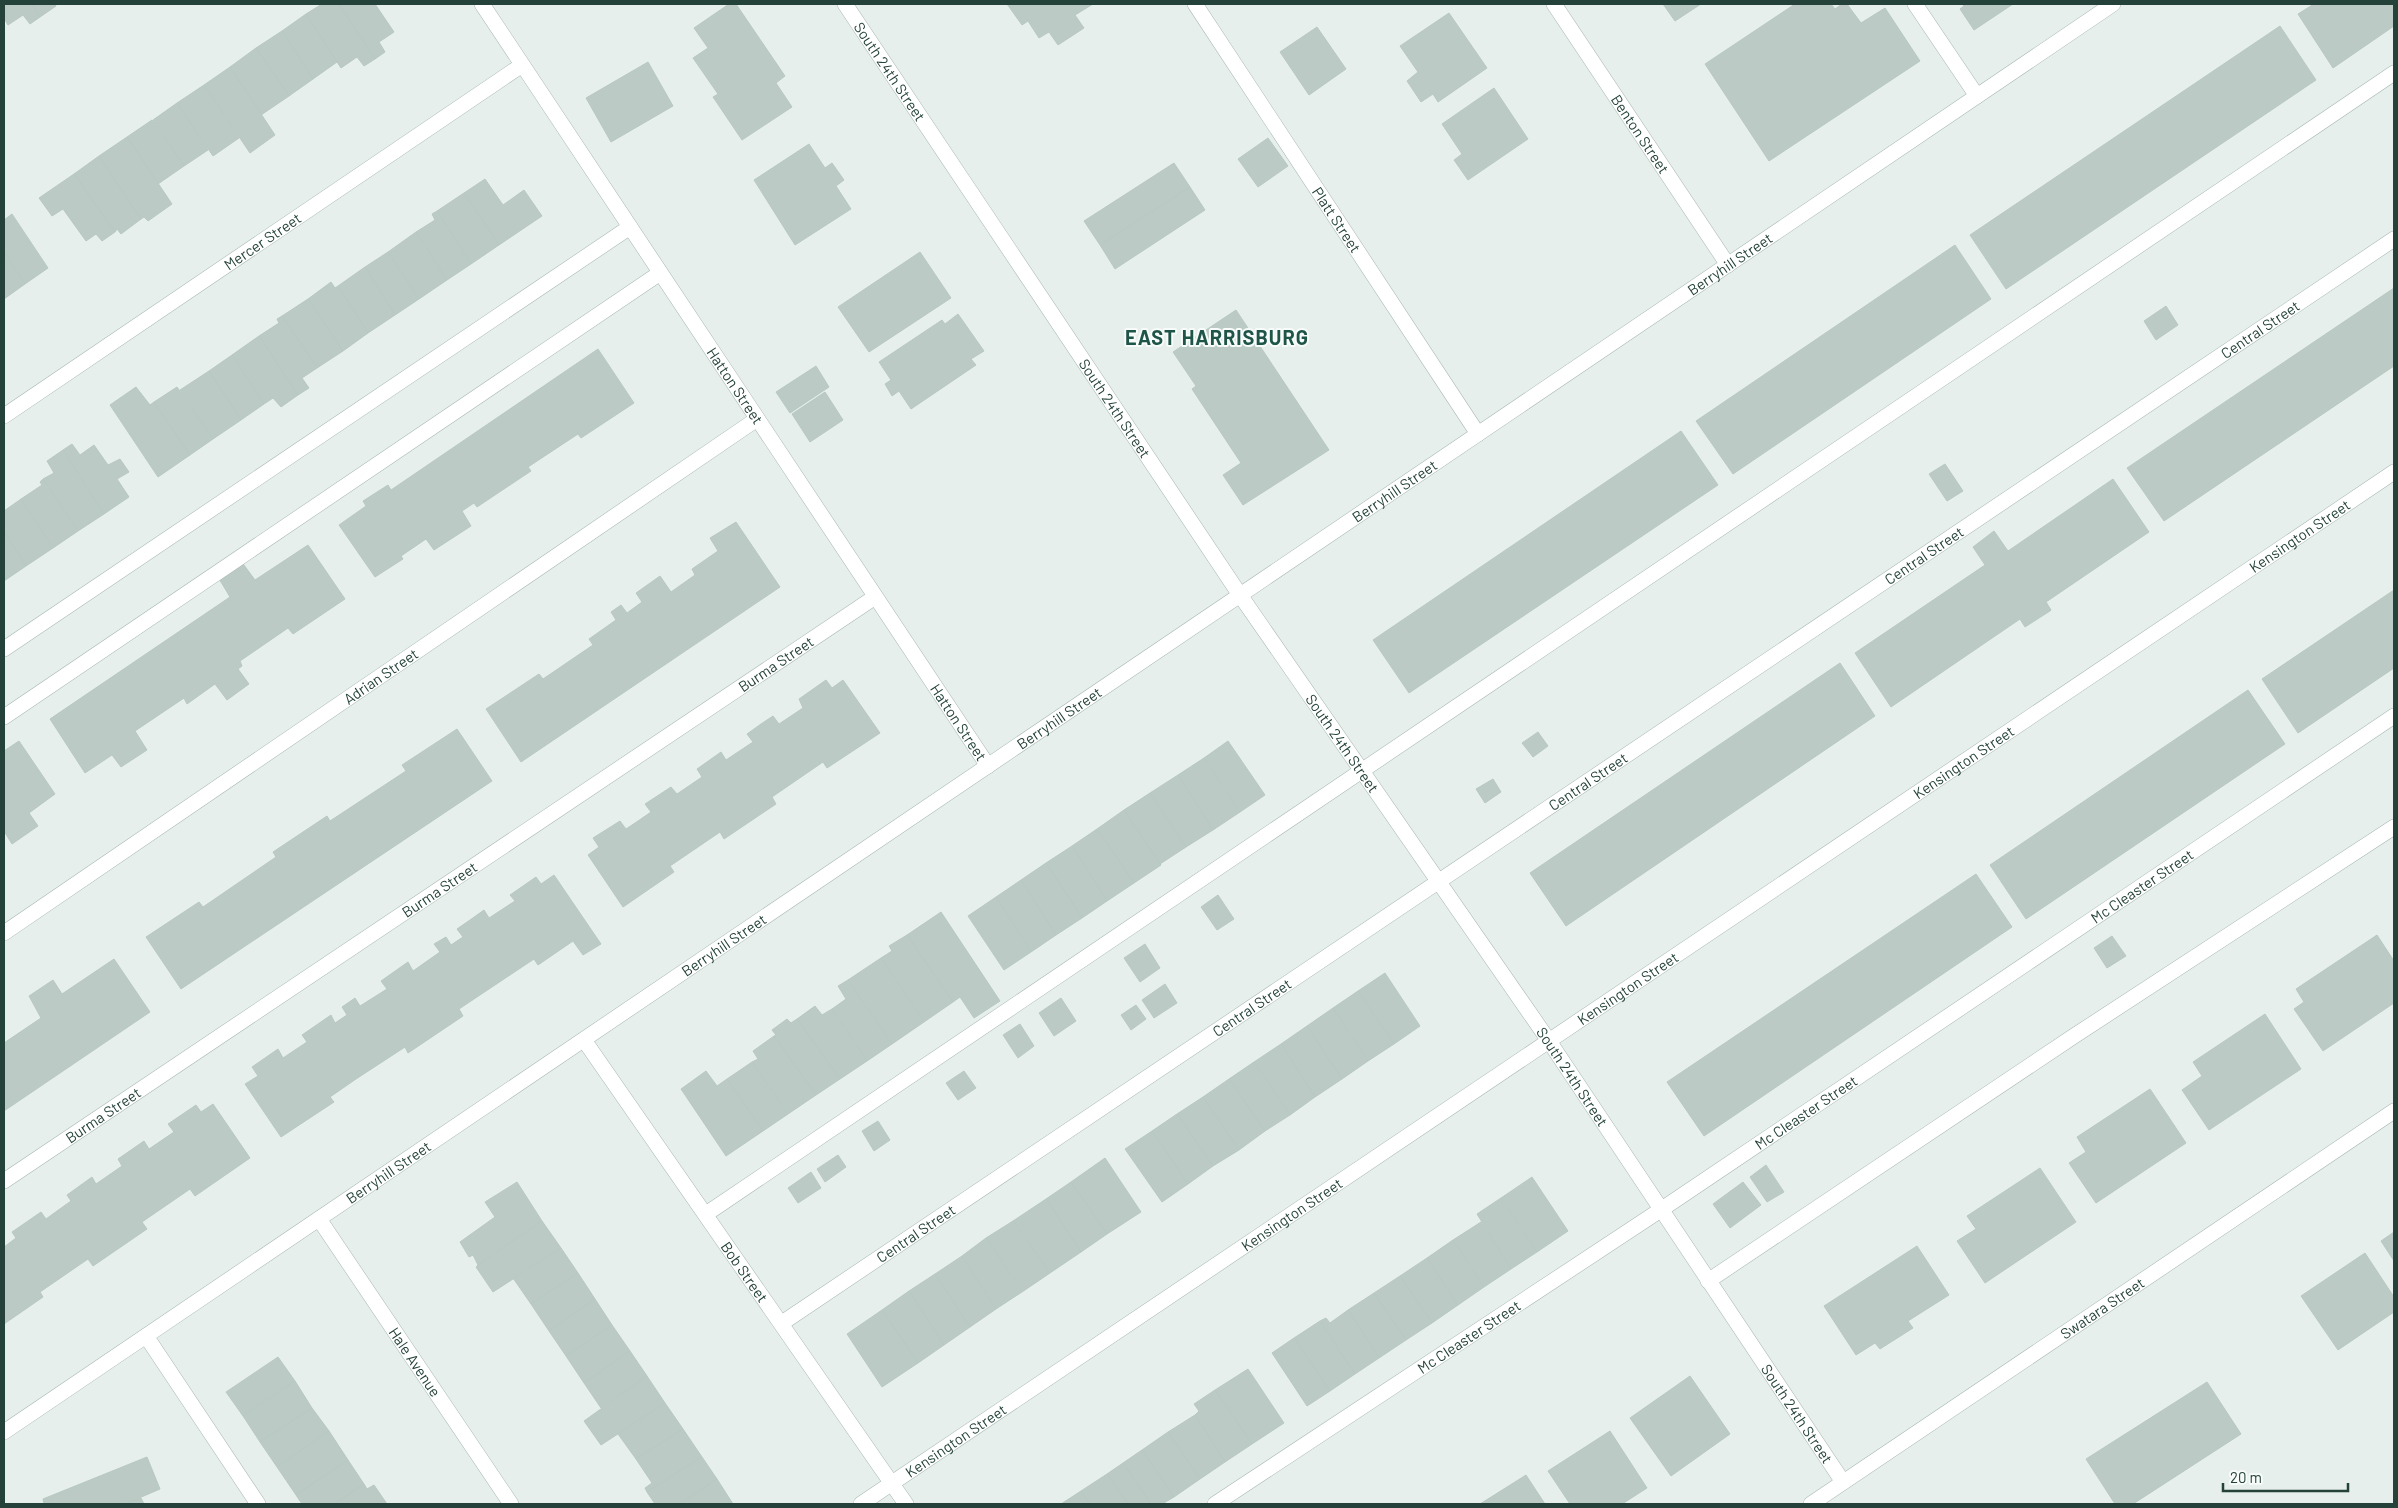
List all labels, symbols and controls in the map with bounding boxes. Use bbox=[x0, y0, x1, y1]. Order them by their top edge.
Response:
street label: South 24th Street bbox=[850, 18, 930, 124]
street label: Benton Street bbox=[1608, 91, 1673, 177]
street label: Platt Street bbox=[1309, 183, 1365, 256]
street label: Mercer Street bbox=[220, 208, 304, 273]
street label: Berryhill Street bbox=[1684, 229, 1775, 299]
street label: Central Street bbox=[2217, 296, 2303, 362]
district label: EAST HARRISBURG bbox=[1125, 325, 1309, 349]
street label: Hatton Street bbox=[703, 344, 767, 427]
street label: South 24th Street bbox=[1075, 355, 1155, 461]
street label: Berryhill Street bbox=[1348, 456, 1440, 526]
street label: Kensington Street bbox=[2246, 495, 2353, 576]
street label: Central Street bbox=[1881, 522, 1967, 588]
street label: Burma Street bbox=[735, 632, 817, 695]
street label: Adrian Street bbox=[340, 644, 421, 708]
street label: Hatton Street bbox=[927, 680, 991, 764]
street label: Berryhill Street bbox=[1013, 683, 1105, 753]
street label: South 24th Street bbox=[1302, 691, 1383, 796]
street label: Kensington Street bbox=[1910, 721, 2017, 802]
street label: Central Street bbox=[1545, 748, 1631, 814]
street label: Mc Cleaster Street bbox=[2087, 845, 2196, 927]
street label: Burma Street bbox=[398, 858, 480, 921]
street label: Berryhill Street bbox=[678, 910, 769, 980]
street label: Kensington Street bbox=[1574, 948, 1681, 1028]
street label: Central Street bbox=[1209, 974, 1295, 1040]
street label: South 24th Street bbox=[1533, 1023, 1612, 1129]
street label: Mc Cleaster Street bbox=[1751, 1071, 1860, 1153]
street label: Burma Street bbox=[62, 1083, 144, 1146]
street label: Berryhill Street bbox=[342, 1137, 434, 1207]
street label: Kensington Street bbox=[1238, 1174, 1345, 1255]
street label: Central Street bbox=[873, 1200, 958, 1266]
street label: Bob Street bbox=[717, 1238, 772, 1305]
street label: Swatara Street bbox=[2057, 1273, 2147, 1342]
street label: Mc Cleaster Street bbox=[1414, 1296, 1524, 1377]
street label: Hale Avenue bbox=[385, 1324, 445, 1400]
street label: South 24th Street bbox=[1758, 1360, 1837, 1466]
street label: Kensington Street bbox=[902, 1400, 1009, 1481]
scale bar bbox=[2223, 1460, 2348, 1492]
text: 20 m bbox=[2230, 1468, 2262, 1486]

